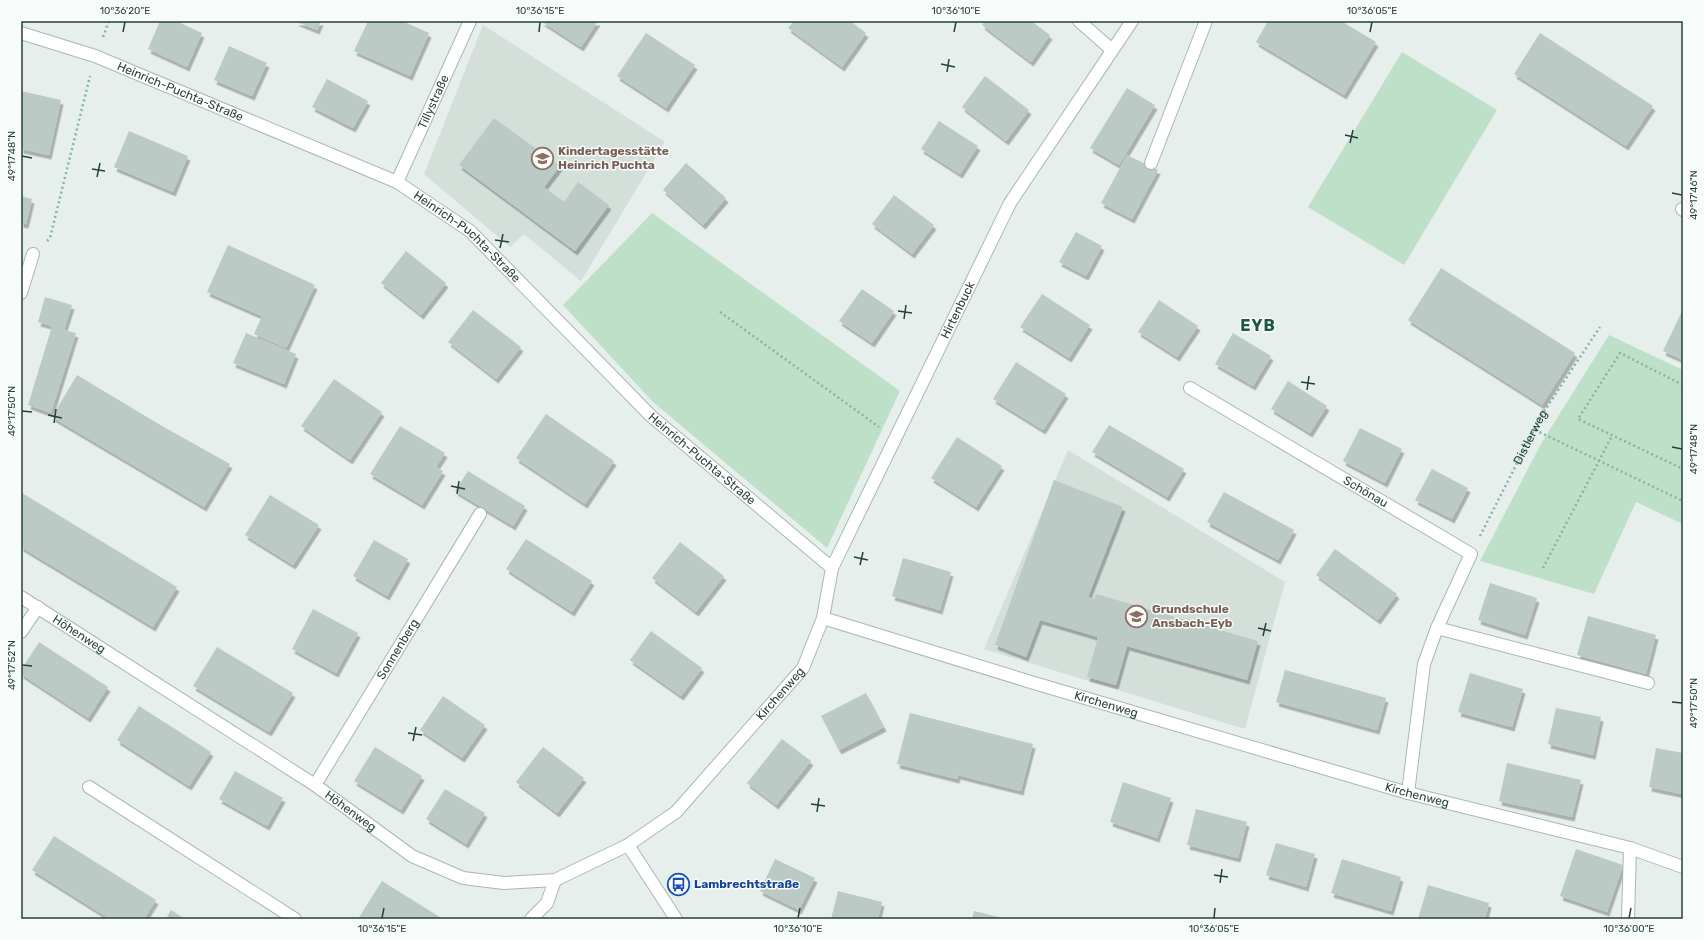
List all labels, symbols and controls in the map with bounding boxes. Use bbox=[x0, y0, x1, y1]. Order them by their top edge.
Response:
text: 10°36'20"E bbox=[100, 5, 150, 17]
text: 10°36'15"E bbox=[516, 5, 564, 17]
text: 10°36'10"E bbox=[932, 5, 980, 17]
text: 10°36'05"E bbox=[1347, 5, 1397, 17]
street label: Heinrich-Puchta-Straße bbox=[115, 59, 246, 124]
street label: Tillystraße bbox=[415, 72, 452, 131]
text: 49°17'48"N bbox=[6, 131, 18, 181]
place label: Kindertagesstätte Heinrich Puchta bbox=[558, 144, 669, 172]
school or university icon: Kindertagesstätte Heinrich Puchta bbox=[530, 145, 556, 171]
text: 49°17'46"N bbox=[1688, 170, 1700, 220]
street label: Heinrich-Puchta-Straße bbox=[411, 188, 524, 285]
street label: Hirtenbuck bbox=[938, 278, 978, 341]
district label: EYB bbox=[1240, 316, 1276, 335]
text: 49°17'50"N bbox=[6, 386, 18, 436]
street label: Distlerweg bbox=[1511, 407, 1550, 467]
street label: Heinrich-Puchta-Straße bbox=[646, 410, 759, 508]
text: 49°17'48"N bbox=[1688, 424, 1700, 474]
street label: Schönau bbox=[1341, 473, 1390, 510]
place label: Grundschule Ansbach-Eyb bbox=[1152, 602, 1233, 630]
school or university icon: Grundschule Ansbach-Eyb bbox=[1124, 603, 1150, 629]
street label: Höhenweg bbox=[50, 612, 108, 656]
street label: Sonnenberg bbox=[374, 616, 421, 682]
text: 49°17'52"N bbox=[6, 640, 18, 690]
street label: Kirchenweg bbox=[753, 664, 807, 723]
text: 49°17'50"N bbox=[1688, 678, 1700, 728]
street label: Kirchenweg bbox=[1073, 688, 1140, 720]
street label: Kirchenweg bbox=[1383, 780, 1451, 810]
street label: Höhenweg bbox=[322, 788, 379, 834]
bus stop icon: Lambrechtstraße bbox=[665, 871, 691, 897]
place label: Lambrechtstraße bbox=[694, 877, 799, 891]
text: 10°36'15"E bbox=[358, 923, 406, 935]
text: 10°36'10"E bbox=[774, 923, 822, 935]
text: 10°36'05"E bbox=[1189, 923, 1239, 935]
text: 10°36'00"E bbox=[1604, 923, 1654, 935]

